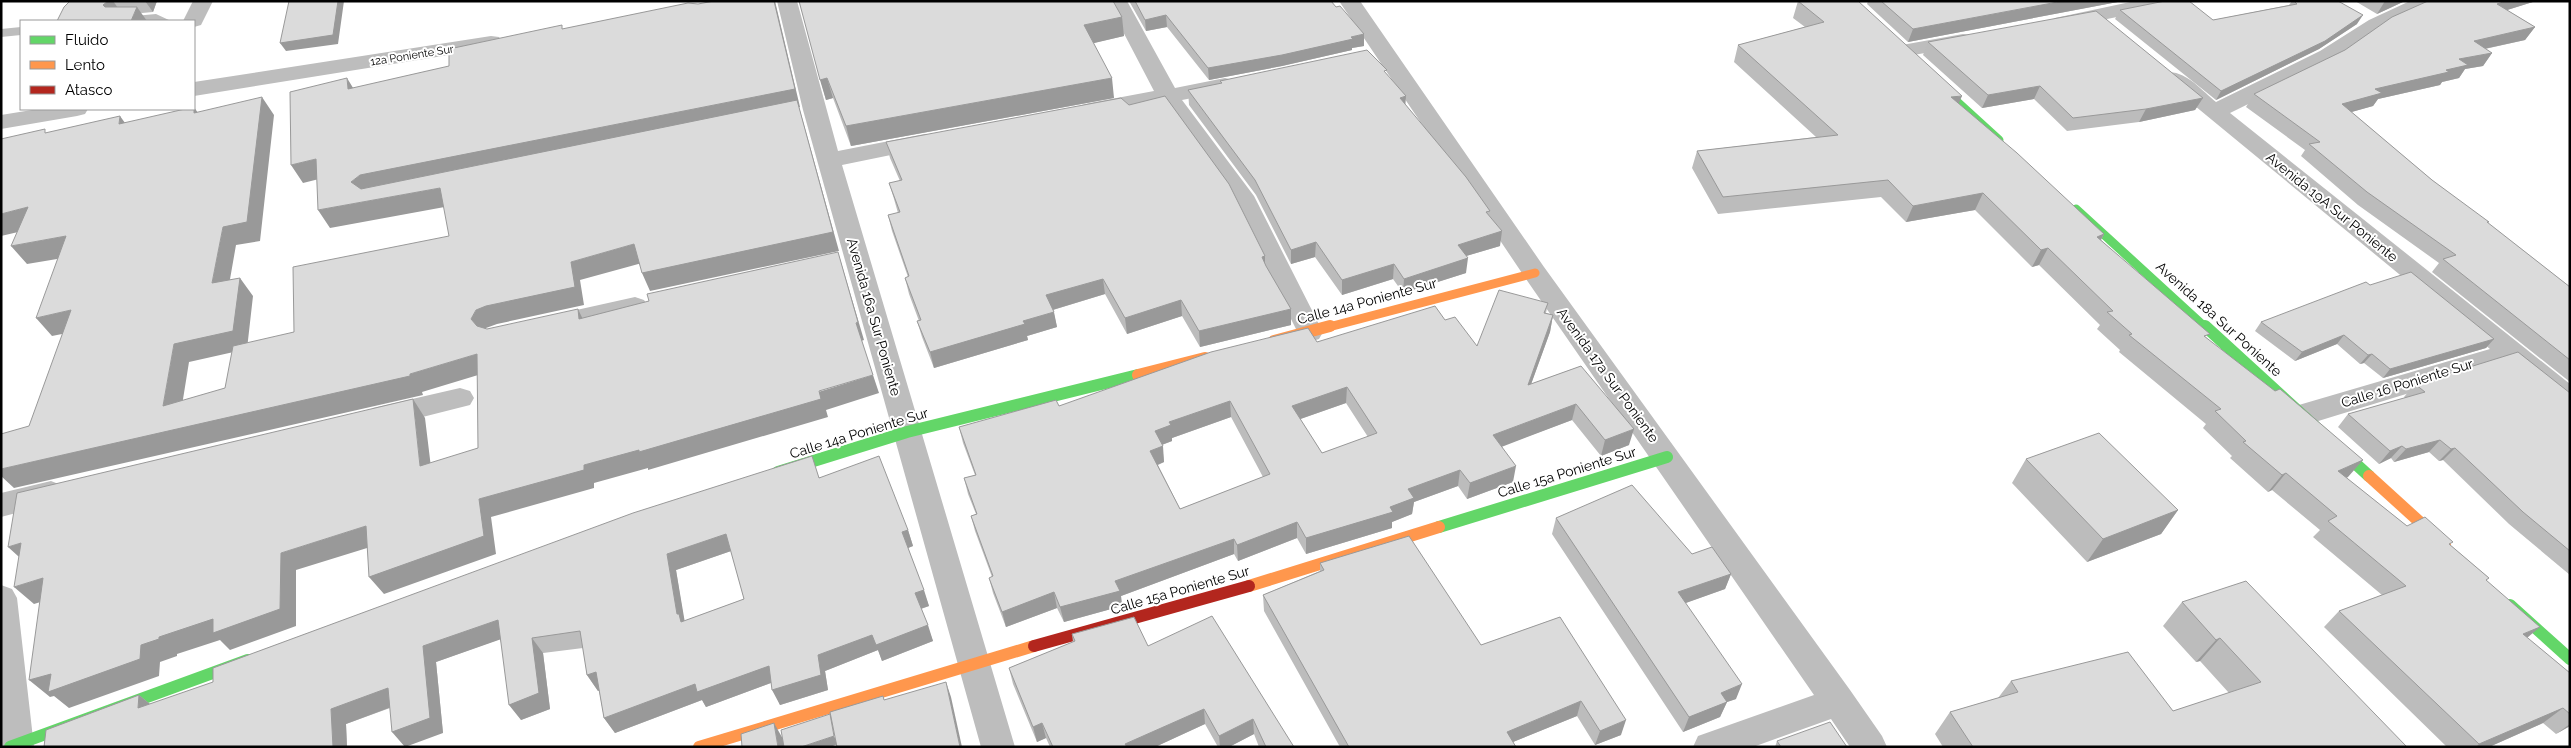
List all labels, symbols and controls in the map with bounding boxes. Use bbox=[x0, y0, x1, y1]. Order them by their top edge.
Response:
legend bbox=[20, 20, 195, 110]
text: Fluido bbox=[65, 31, 108, 49]
street label: 12a Poniente Sur bbox=[370, 42, 455, 68]
text: Lento bbox=[65, 56, 105, 74]
text: Atasco bbox=[65, 81, 112, 99]
street label: Avenida 19A Sur Poniente bbox=[2263, 149, 2401, 265]
street label: Avenida 16a Sur Poniente bbox=[844, 236, 904, 398]
street label: Avenida 18a Sur Poniente bbox=[2153, 258, 2285, 380]
street label: Calle 14a Poniente Sur bbox=[1295, 275, 1439, 327]
street label: Avenida 17a Sur Poniente bbox=[1554, 305, 1662, 445]
street label: Calle 16 Poniente Sur bbox=[2339, 355, 2475, 411]
street label: Calle 14a Poniente Sur bbox=[788, 404, 930, 462]
street label: Calle 15a Poniente Sur bbox=[1496, 443, 1638, 501]
street label: Calle 15a Poniente Sur bbox=[1109, 562, 1251, 618]

